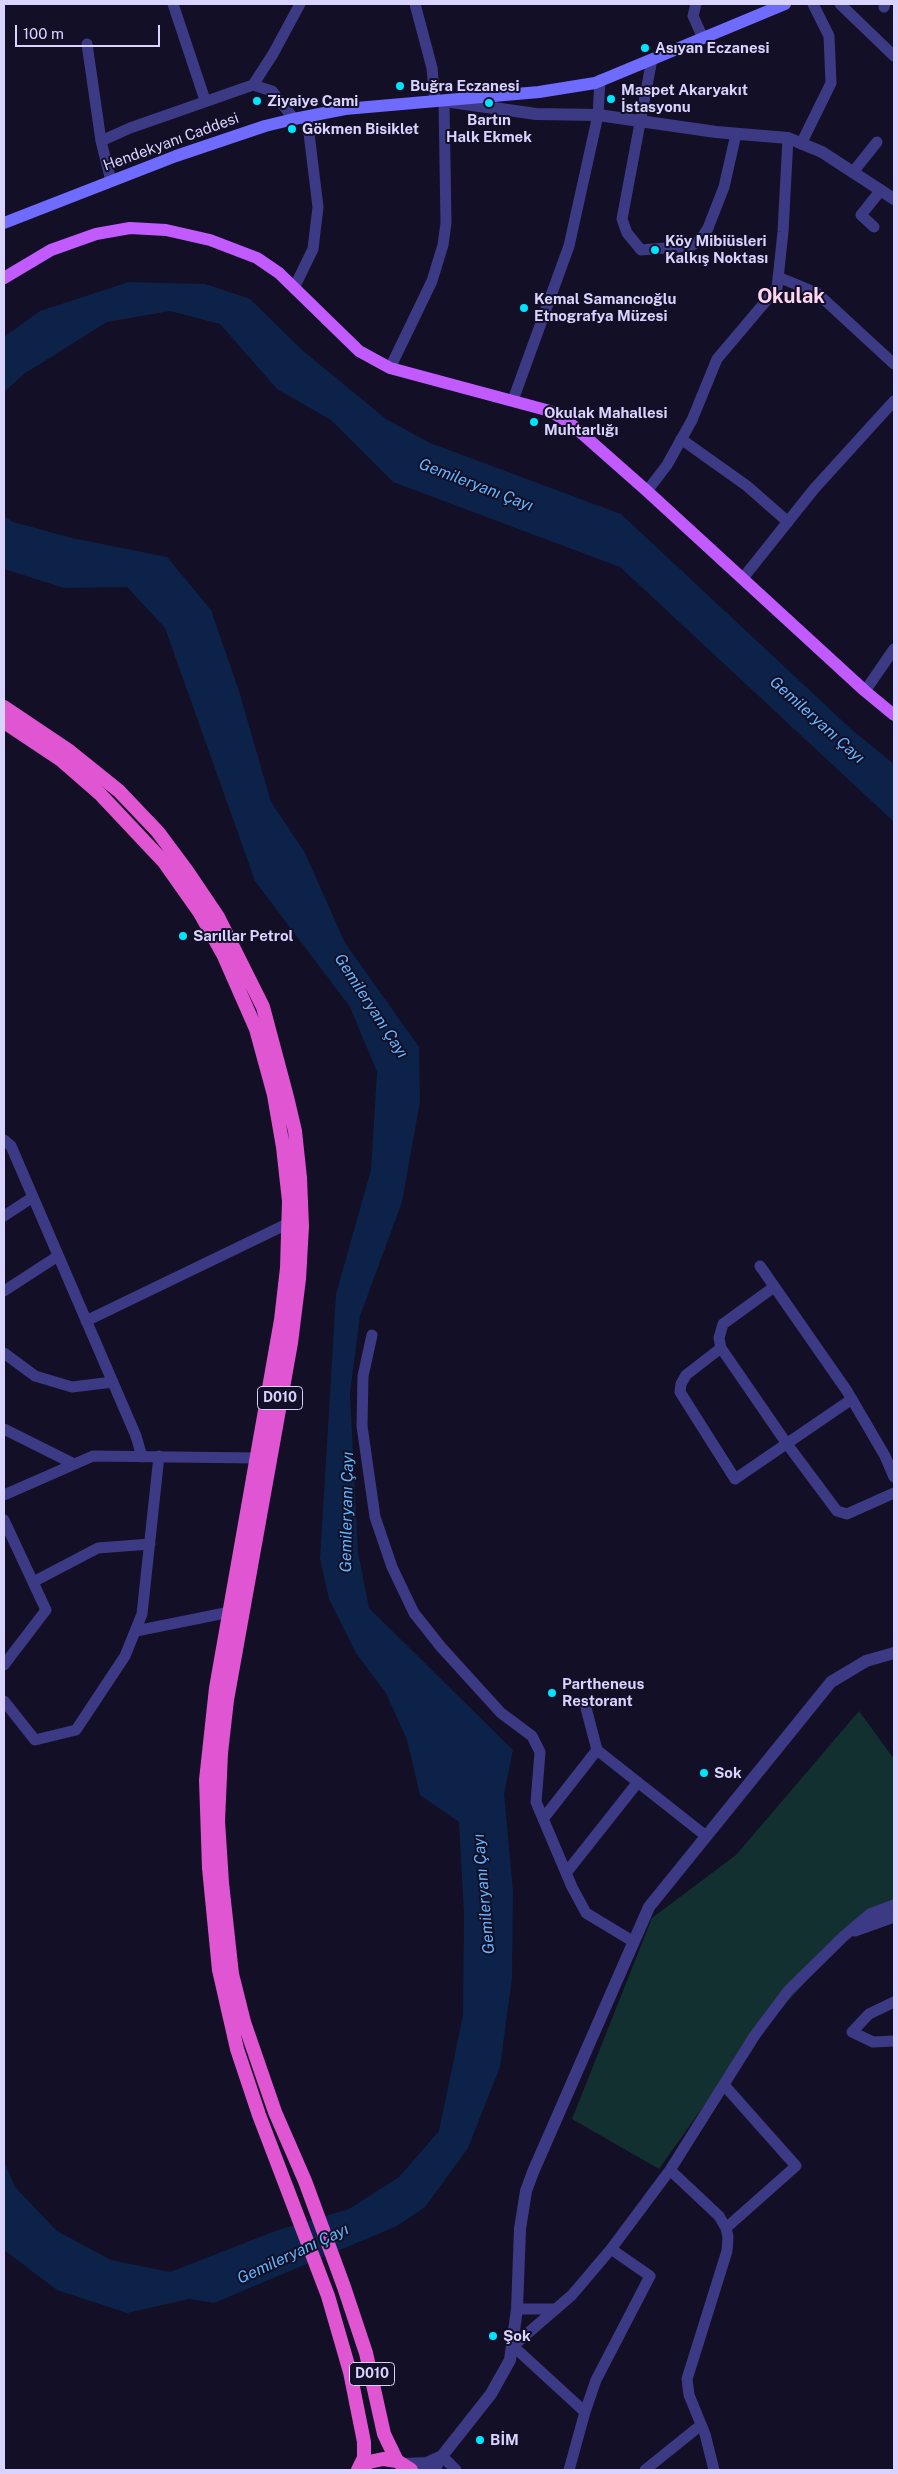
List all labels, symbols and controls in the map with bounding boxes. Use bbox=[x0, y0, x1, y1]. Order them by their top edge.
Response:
scale bar bbox=[18, 15, 162, 47]
text: 100 m bbox=[23, 25, 64, 42]
place label: Asıyan Eczanesi bbox=[655, 39, 769, 57]
marker: Asıyan Eczanesi bbox=[639, 42, 651, 54]
place label: Buğra Eczanesi bbox=[410, 77, 519, 95]
marker: Buğra Eczanesi bbox=[394, 80, 406, 92]
place label: Maspet Akaryakıt İstasyonu bbox=[621, 81, 748, 116]
place label: Ziyaiye Cami bbox=[267, 92, 358, 110]
marker: Maspet Akaryakıt İstasyonu bbox=[605, 93, 617, 105]
marker: Ziyaiye Cami bbox=[251, 95, 263, 107]
marker: Bartın Halk Ekmek bbox=[483, 97, 495, 109]
street label: Hendekyanı Caddesi bbox=[101, 109, 241, 175]
place label: Bartın Halk Ekmek bbox=[446, 111, 532, 146]
place label: Gökmen Bisiklet bbox=[302, 120, 419, 138]
marker: Gökmen Bisiklet bbox=[286, 123, 298, 135]
place label: Köy Mibiüsleri Kalkış Noktası bbox=[665, 232, 768, 267]
marker: Köy Mibiüsleri Kalkış Noktası bbox=[649, 244, 661, 256]
district label: Okulak bbox=[757, 285, 825, 309]
place label: Kemal Samancıoğlu Etnografya Müzesi bbox=[534, 290, 676, 325]
marker: Kemal Samancıoğlu Etnografya Müzesi bbox=[518, 302, 530, 314]
place label: Okulak Mahallesi Muhtarlığı bbox=[544, 404, 667, 439]
marker: Okulak Mahallesi Muhtarlığı bbox=[528, 416, 540, 428]
water label: Gemileryanı Çayı bbox=[416, 454, 536, 516]
water label: Gemileryanı Çayı bbox=[766, 672, 868, 768]
place label: Sarıllar Petrol bbox=[193, 927, 294, 945]
marker: Sarıllar Petrol bbox=[177, 930, 189, 942]
water label: Gemileryanı Çayı bbox=[330, 950, 412, 1062]
road number: D010 bbox=[258, 1386, 302, 1410]
water label: Gemileryanı Çayı bbox=[336, 1451, 358, 1573]
place label: Partheneus Restorant bbox=[562, 1675, 644, 1710]
marker: Partheneus Restorant bbox=[546, 1687, 558, 1699]
place label: Sok bbox=[714, 1764, 742, 1782]
marker: Sok bbox=[698, 1767, 710, 1779]
water label: Gemileryanı Çayı bbox=[469, 1833, 499, 1955]
water label: Gemileryanı Çayı bbox=[234, 2220, 352, 2288]
place label: Şok bbox=[503, 2327, 531, 2345]
marker: Şok bbox=[487, 2330, 499, 2342]
road number: D010 bbox=[350, 2362, 394, 2386]
place label: BİM bbox=[490, 2431, 519, 2449]
marker: BİM bbox=[474, 2434, 486, 2446]

